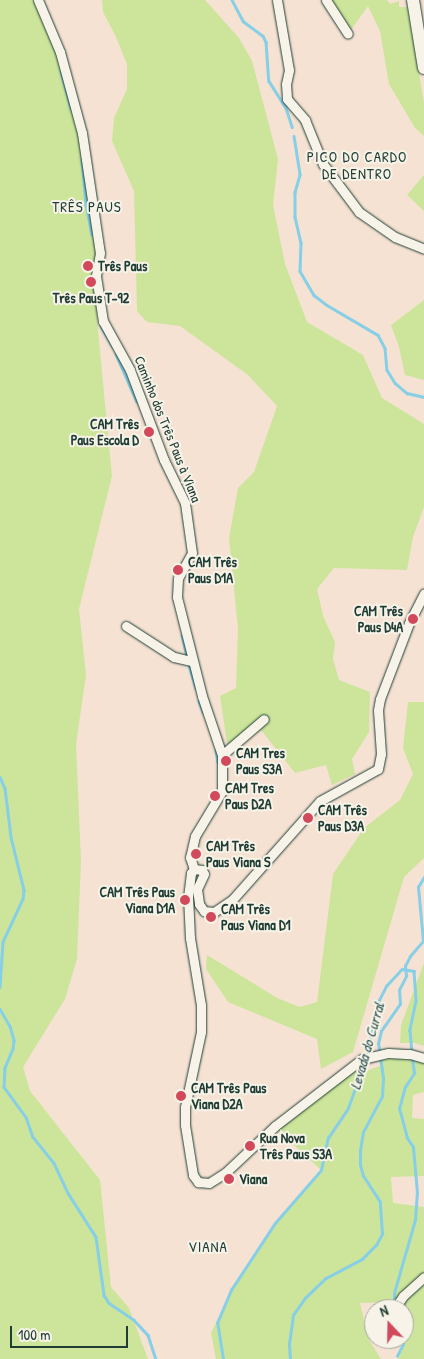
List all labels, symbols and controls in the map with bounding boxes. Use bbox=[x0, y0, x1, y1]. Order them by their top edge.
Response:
district label: PICO DO CARDO DE DENTRO bbox=[305, 147, 409, 182]
district label: TRÊS PAUS bbox=[51, 198, 123, 216]
place label: Três Paus bbox=[98, 258, 147, 274]
marker: Três Paus bbox=[82, 260, 94, 272]
marker: Três Paus T-92 bbox=[85, 276, 97, 288]
place label: Três Paus T-92 bbox=[53, 290, 129, 306]
street label: Caminho dos Três Paus à Viana bbox=[131, 353, 205, 505]
place label: CAM Três Paus Escola D bbox=[71, 416, 139, 448]
marker: CAM Três Paus Escola D bbox=[143, 426, 155, 438]
place label: CAM Três Paus D1A bbox=[188, 554, 237, 586]
marker: CAM Três Paus D1A bbox=[172, 564, 184, 576]
place label: CAM Três Paus D4A bbox=[354, 603, 403, 636]
marker: CAM Três Paus D4A bbox=[407, 613, 419, 625]
place label: CAM Tres Paus S3A bbox=[236, 745, 285, 778]
marker: CAM Tres Paus S3A bbox=[220, 755, 232, 767]
place label: CAM Tres Paus D2A bbox=[225, 780, 274, 812]
marker: CAM Tres Paus D2A bbox=[209, 790, 221, 802]
place label: CAM Três Paus D3A bbox=[318, 802, 367, 834]
marker: CAM Três Paus D3A bbox=[302, 812, 314, 824]
place label: CAM Três Paus Viana S bbox=[206, 838, 270, 870]
marker: CAM Três Paus Viana S bbox=[190, 848, 202, 860]
place label: CAM Três Paus Viana D1A bbox=[100, 884, 175, 916]
marker: CAM Três Paus Viana D1A bbox=[179, 894, 191, 906]
place label: CAM Três Paus Viana D1 bbox=[221, 901, 291, 934]
marker: CAM Três Paus Viana D1 bbox=[205, 911, 217, 923]
water label: Levada do Curral bbox=[346, 1000, 388, 1092]
place label: CAM Três Paus Viana D2A bbox=[191, 1080, 266, 1112]
marker: CAM Três Paus Viana D2A bbox=[175, 1090, 187, 1102]
place label: Rua Nova Três Paus S3A bbox=[260, 1130, 332, 1162]
marker: Rua Nova Três Paus S3A bbox=[244, 1140, 256, 1152]
place label: Viana bbox=[239, 1171, 267, 1187]
marker: Viana bbox=[223, 1173, 235, 1185]
district label: VIANA bbox=[188, 1238, 228, 1256]
north arrow bbox=[364, 1299, 414, 1349]
text: N bbox=[377, 1300, 391, 1321]
scale bar bbox=[12, 1316, 130, 1348]
text: 100 m bbox=[18, 1324, 51, 1345]

